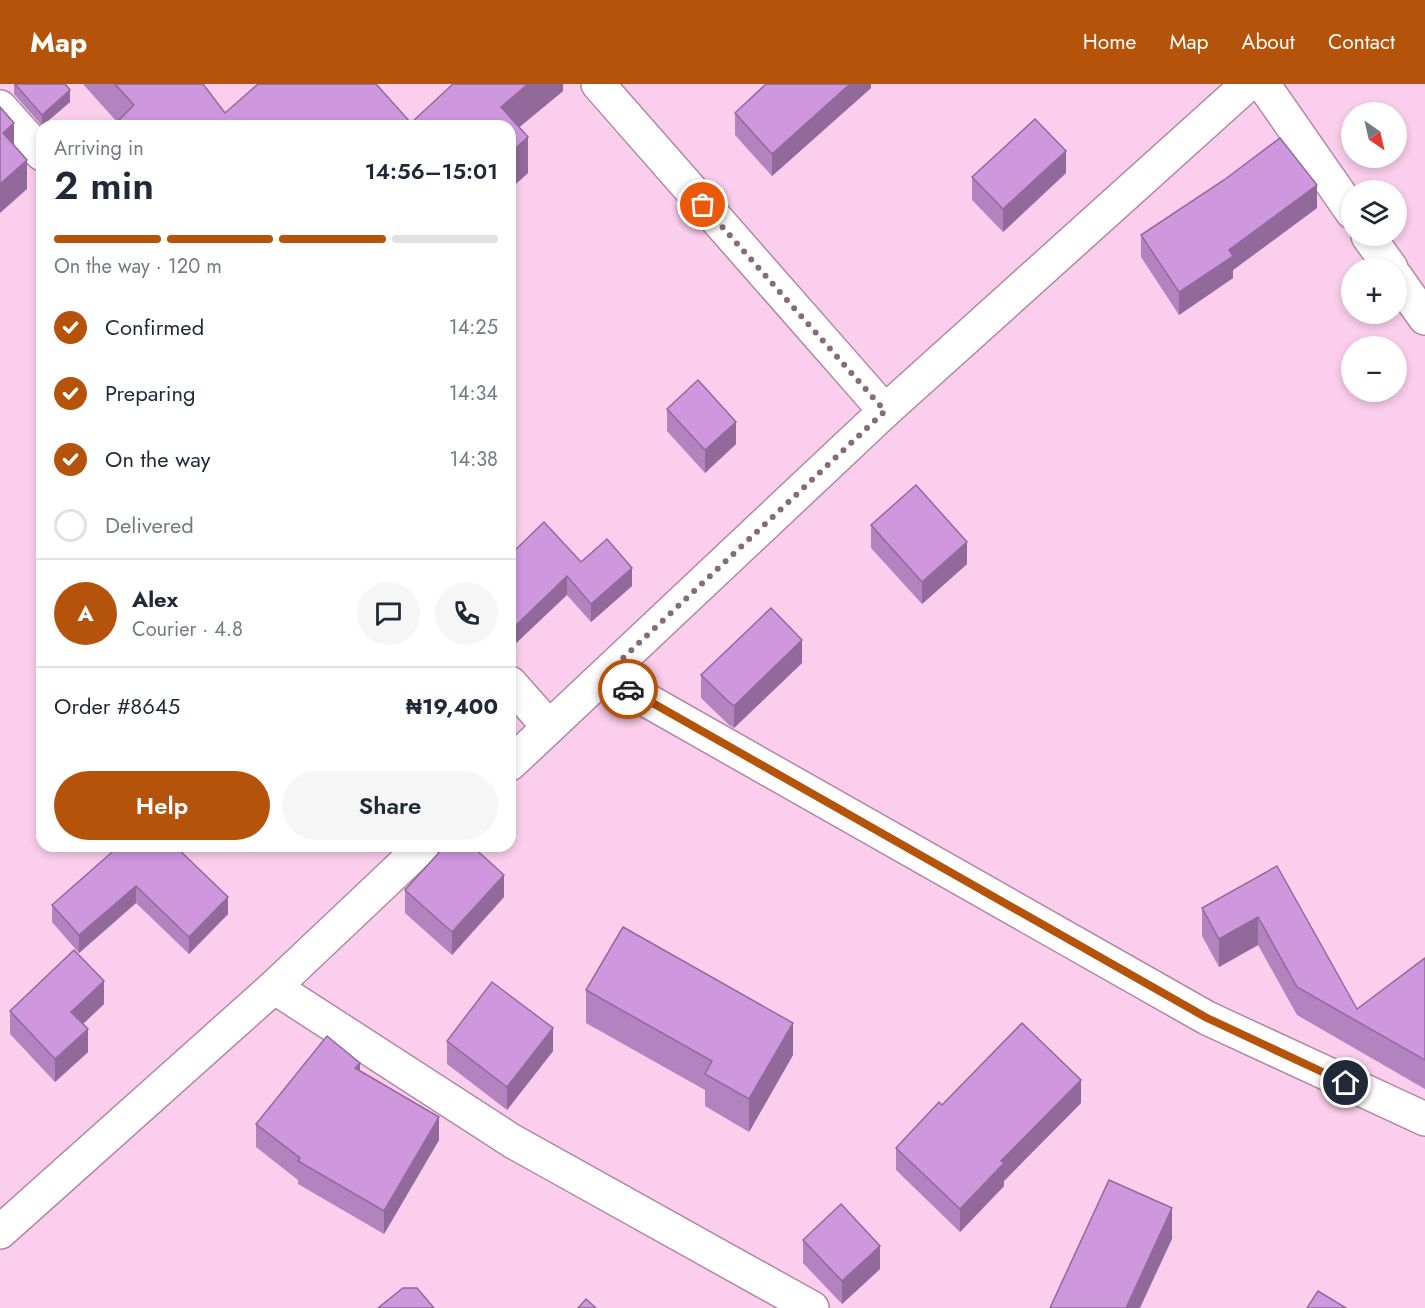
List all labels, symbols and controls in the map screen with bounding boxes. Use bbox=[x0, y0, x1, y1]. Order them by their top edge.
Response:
text: Map bbox=[30, 22, 87, 63]
text: Home bbox=[1083, 27, 1136, 57]
text: Map bbox=[1169, 27, 1209, 57]
text: About bbox=[1242, 27, 1295, 57]
text: Contact bbox=[1328, 27, 1395, 57]
north arrow bbox=[1341, 102, 1407, 168]
map controls bbox=[1341, 102, 1407, 402]
text: Arriving in bbox=[54, 134, 144, 163]
text: 14:56–15:01 bbox=[365, 155, 498, 187]
text: 2 min bbox=[54, 157, 154, 214]
pin bbox=[677, 179, 728, 230]
button: layers bbox=[1341, 180, 1407, 246]
icon: bag bbox=[686, 188, 719, 221]
text: On the way · 120 m bbox=[54, 252, 222, 281]
button: + bbox=[1341, 258, 1407, 324]
icon: check bbox=[54, 311, 87, 344]
text: Confirmed bbox=[105, 311, 204, 343]
text: 14:25 bbox=[449, 313, 498, 342]
button: − bbox=[1341, 336, 1407, 402]
icon: check bbox=[54, 377, 87, 410]
text: Preparing bbox=[105, 377, 196, 409]
text: 14:34 bbox=[449, 379, 498, 408]
icon: check bbox=[54, 443, 87, 476]
text: On the way bbox=[105, 443, 210, 475]
text: 14:38 bbox=[450, 445, 498, 474]
text: Delivered bbox=[105, 509, 194, 541]
button: chat bbox=[357, 582, 420, 645]
button: phone bbox=[435, 582, 498, 645]
text: Alex bbox=[132, 583, 178, 615]
text: A bbox=[77, 597, 94, 629]
text: Courier · 4.8 bbox=[132, 615, 243, 644]
courier bbox=[598, 659, 658, 719]
icon: car bbox=[612, 673, 645, 706]
text: Order #8645 bbox=[54, 690, 180, 722]
text: ₦19,400 bbox=[406, 690, 498, 722]
button: Help bbox=[54, 771, 270, 840]
button: Share bbox=[282, 771, 498, 840]
pin bbox=[1320, 1057, 1371, 1108]
icon: home bbox=[1329, 1066, 1362, 1099]

